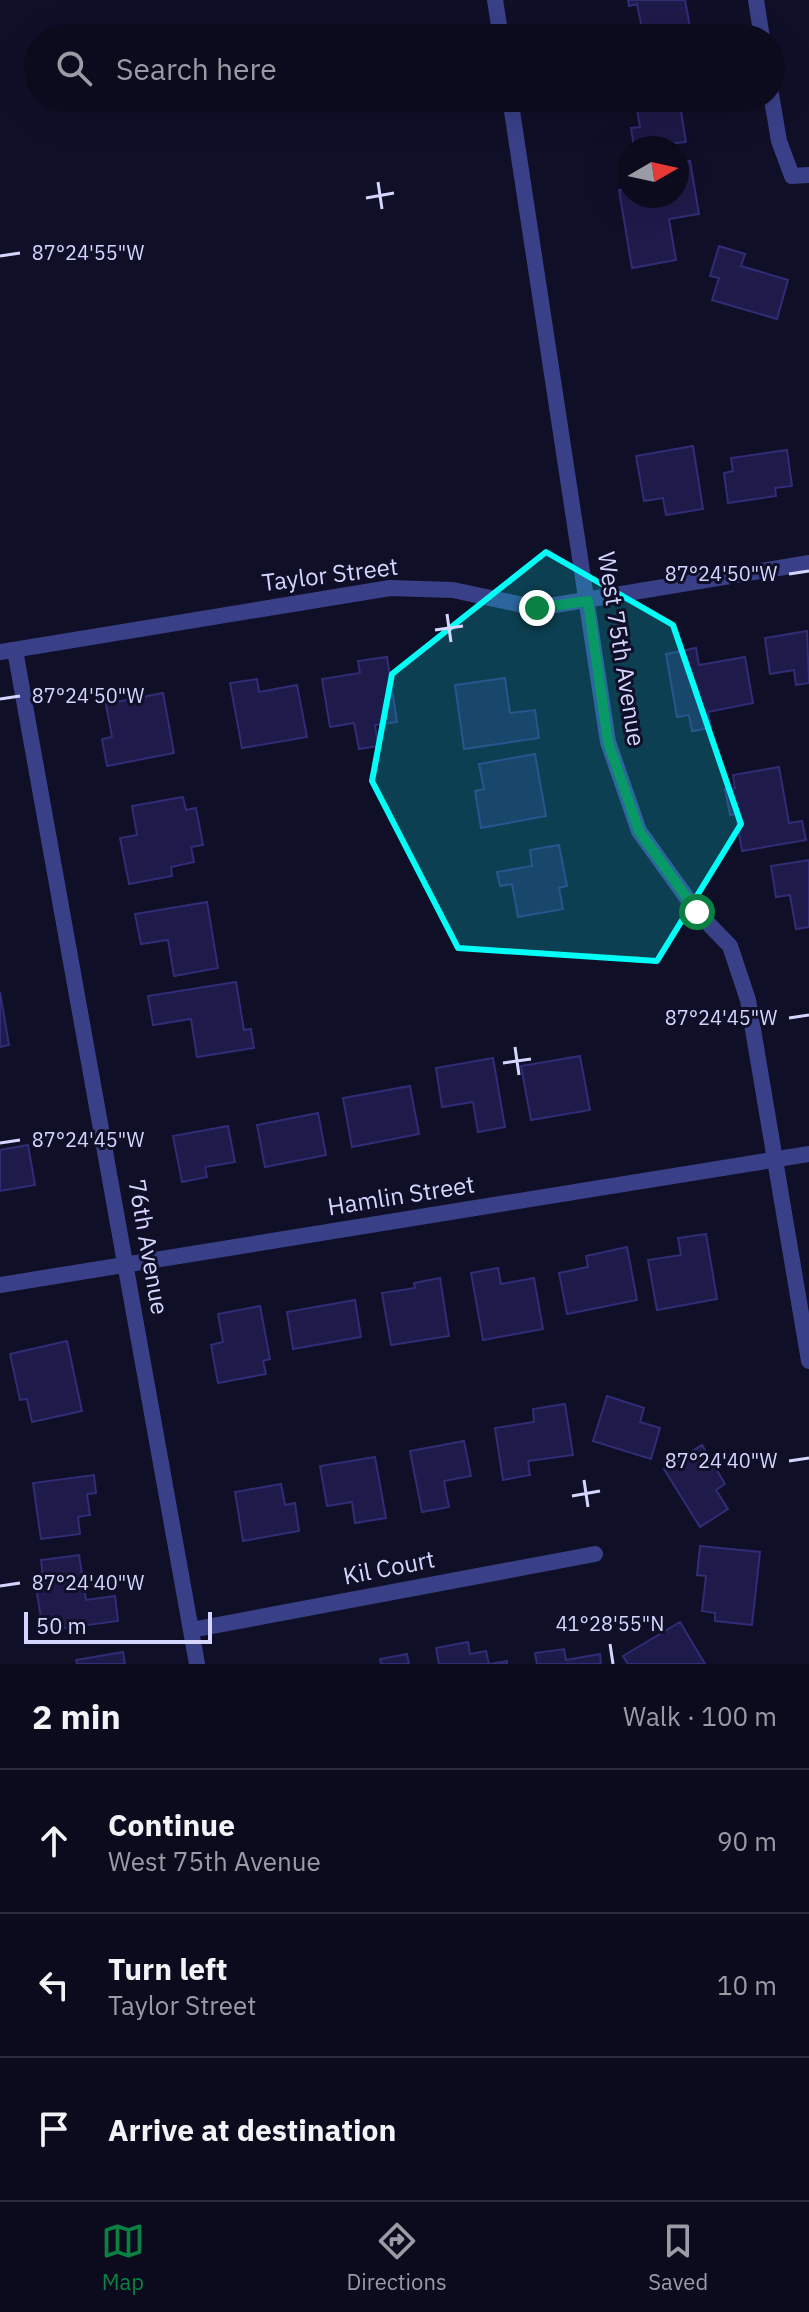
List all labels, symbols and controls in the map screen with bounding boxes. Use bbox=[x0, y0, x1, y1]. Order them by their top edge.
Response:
search box bbox=[24, 24, 785, 112]
icon: search bbox=[52, 46, 96, 90]
text: Search here bbox=[116, 49, 277, 88]
north arrow bbox=[617, 136, 689, 208]
text: 87°24'55"W bbox=[32, 239, 145, 266]
street label: West 75th Avenue bbox=[591, 549, 653, 748]
street label: Taylor Street bbox=[260, 550, 400, 598]
text: 87°24'50"W bbox=[665, 560, 778, 587]
route end bbox=[519, 590, 555, 626]
text: 87°24'50"W bbox=[32, 682, 145, 709]
route start bbox=[679, 894, 715, 930]
text: 87°24'45"W bbox=[665, 1004, 778, 1031]
text: 87°24'45"W bbox=[32, 1126, 145, 1153]
street label: Hamlin Street bbox=[325, 1168, 477, 1222]
street label: 76th Avenue bbox=[121, 1177, 177, 1317]
text: 87°24'40"W bbox=[665, 1447, 778, 1474]
street label: Kil Court bbox=[340, 1542, 437, 1592]
text: 87°24'40"W bbox=[32, 1569, 145, 1596]
scale bar bbox=[24, 1608, 212, 1644]
text: 41°28'55"N bbox=[556, 1610, 664, 1637]
text: 50 m bbox=[36, 1611, 87, 1640]
text: 2 min bbox=[32, 1694, 121, 1738]
text: Walk · 100 m bbox=[623, 1699, 777, 1733]
text: Continue bbox=[108, 1805, 235, 1844]
icon: ahead bbox=[32, 1819, 76, 1863]
text: 90 m bbox=[717, 1824, 777, 1858]
text: West 75th Avenue bbox=[108, 1844, 321, 1878]
text: Turn left bbox=[108, 1949, 227, 1988]
icon: left bbox=[32, 1963, 76, 2007]
text: 10 m bbox=[717, 1968, 777, 2002]
text: Taylor Street bbox=[108, 1988, 256, 2022]
icon: arrive bbox=[32, 2107, 76, 2151]
text: Arrive at destination bbox=[108, 2110, 396, 2149]
tab: Map bbox=[101, 2219, 145, 2296]
tab: Directions bbox=[347, 2219, 447, 2296]
tab: Saved bbox=[648, 2219, 708, 2296]

